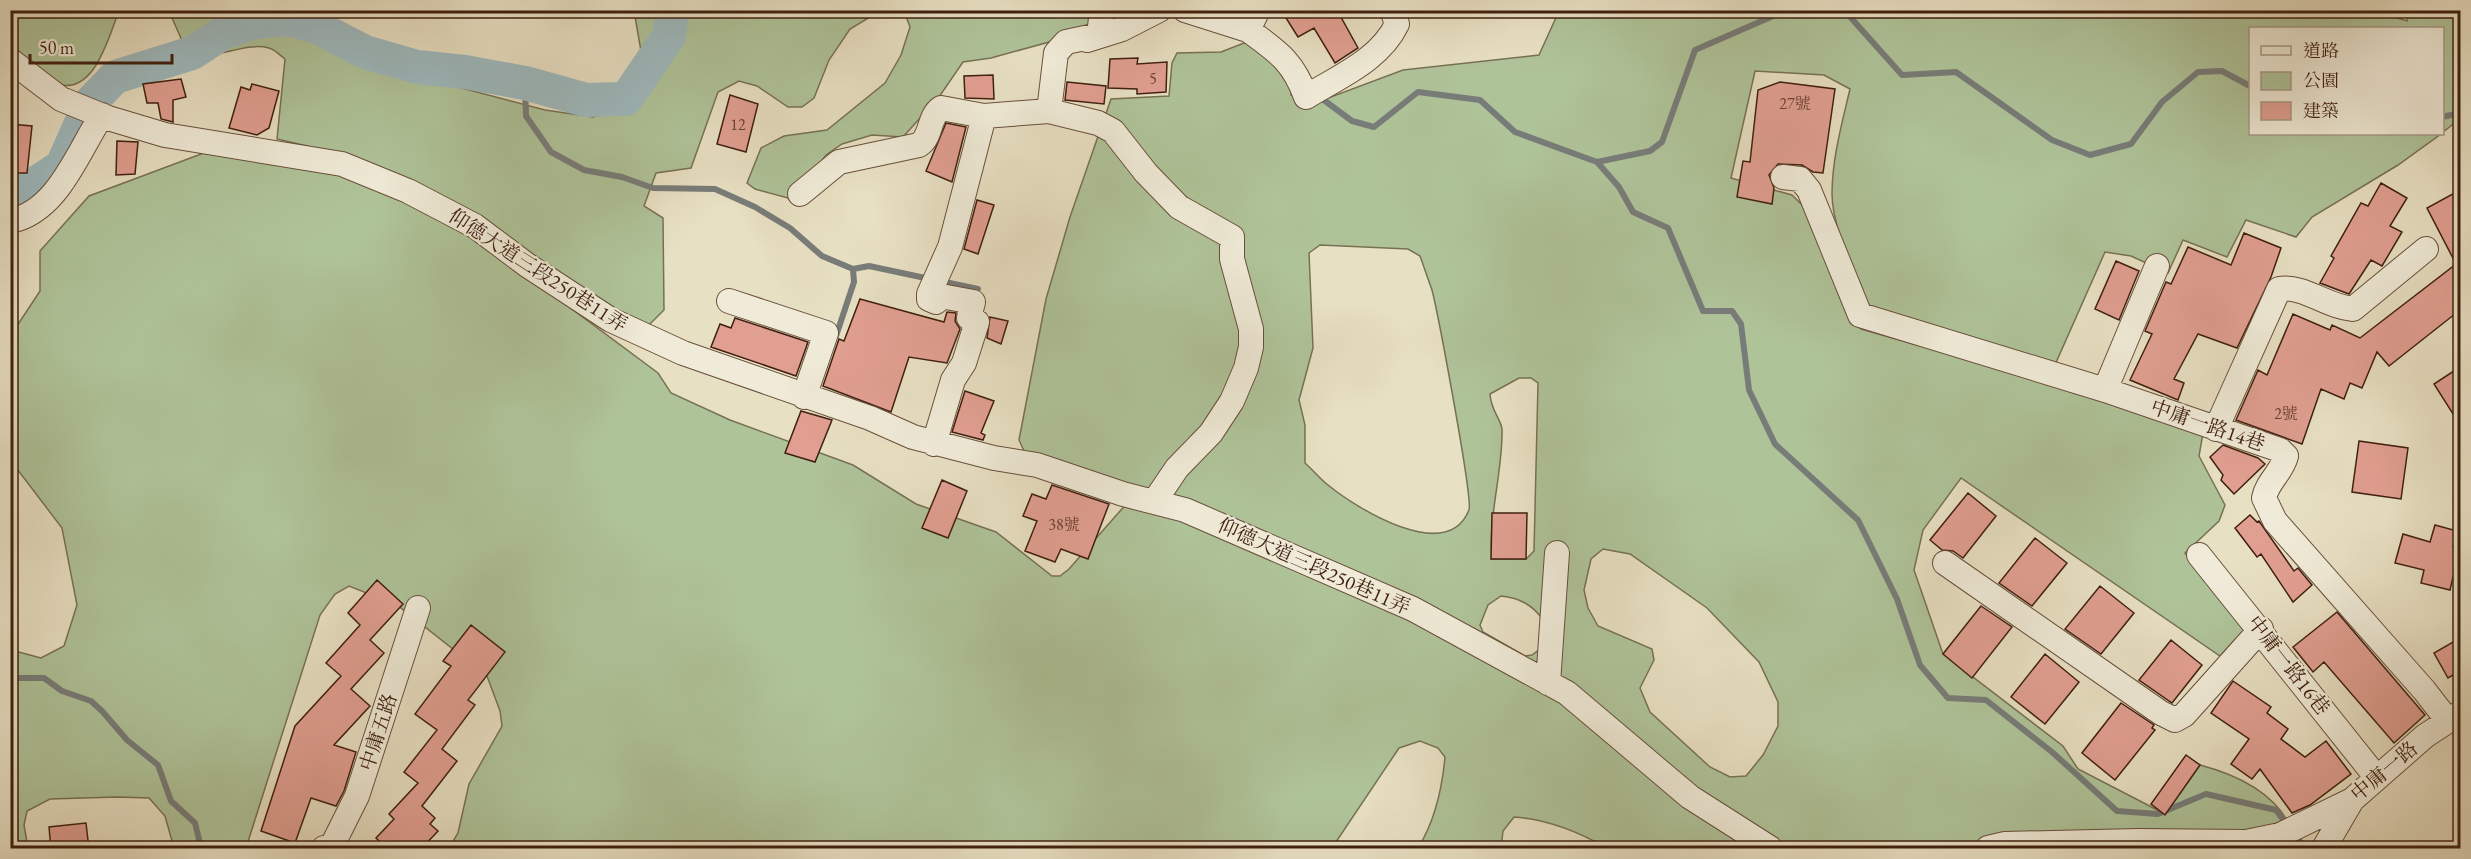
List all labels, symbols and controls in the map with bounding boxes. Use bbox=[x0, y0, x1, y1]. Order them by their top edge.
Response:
scale bar bbox=[30, 27, 172, 65]
legend bbox=[2249, 27, 2444, 135]
text: 50 m bbox=[39, 36, 74, 59]
text: 道路 bbox=[2303, 39, 2339, 62]
house number: 5 bbox=[1149, 68, 1157, 89]
text: 公園 bbox=[2303, 69, 2339, 92]
house number: 27號 bbox=[1779, 93, 1811, 114]
text: 建築 bbox=[2303, 99, 2339, 122]
house number: 12 bbox=[730, 114, 746, 135]
street label: 仰德大道三段250巷11弄 bbox=[444, 202, 632, 338]
street label: 中庸一路14巷 bbox=[2147, 393, 2269, 457]
house number: 2號 bbox=[2274, 403, 2298, 424]
street label: 仰德大道三段250巷11弄 bbox=[1214, 512, 1414, 620]
house number: 38號 bbox=[1048, 514, 1080, 535]
street label: 中庸一路16巷 bbox=[2242, 610, 2336, 720]
street label: 中庸五路 bbox=[353, 690, 403, 774]
street label: 中庸一路 bbox=[2345, 735, 2423, 807]

